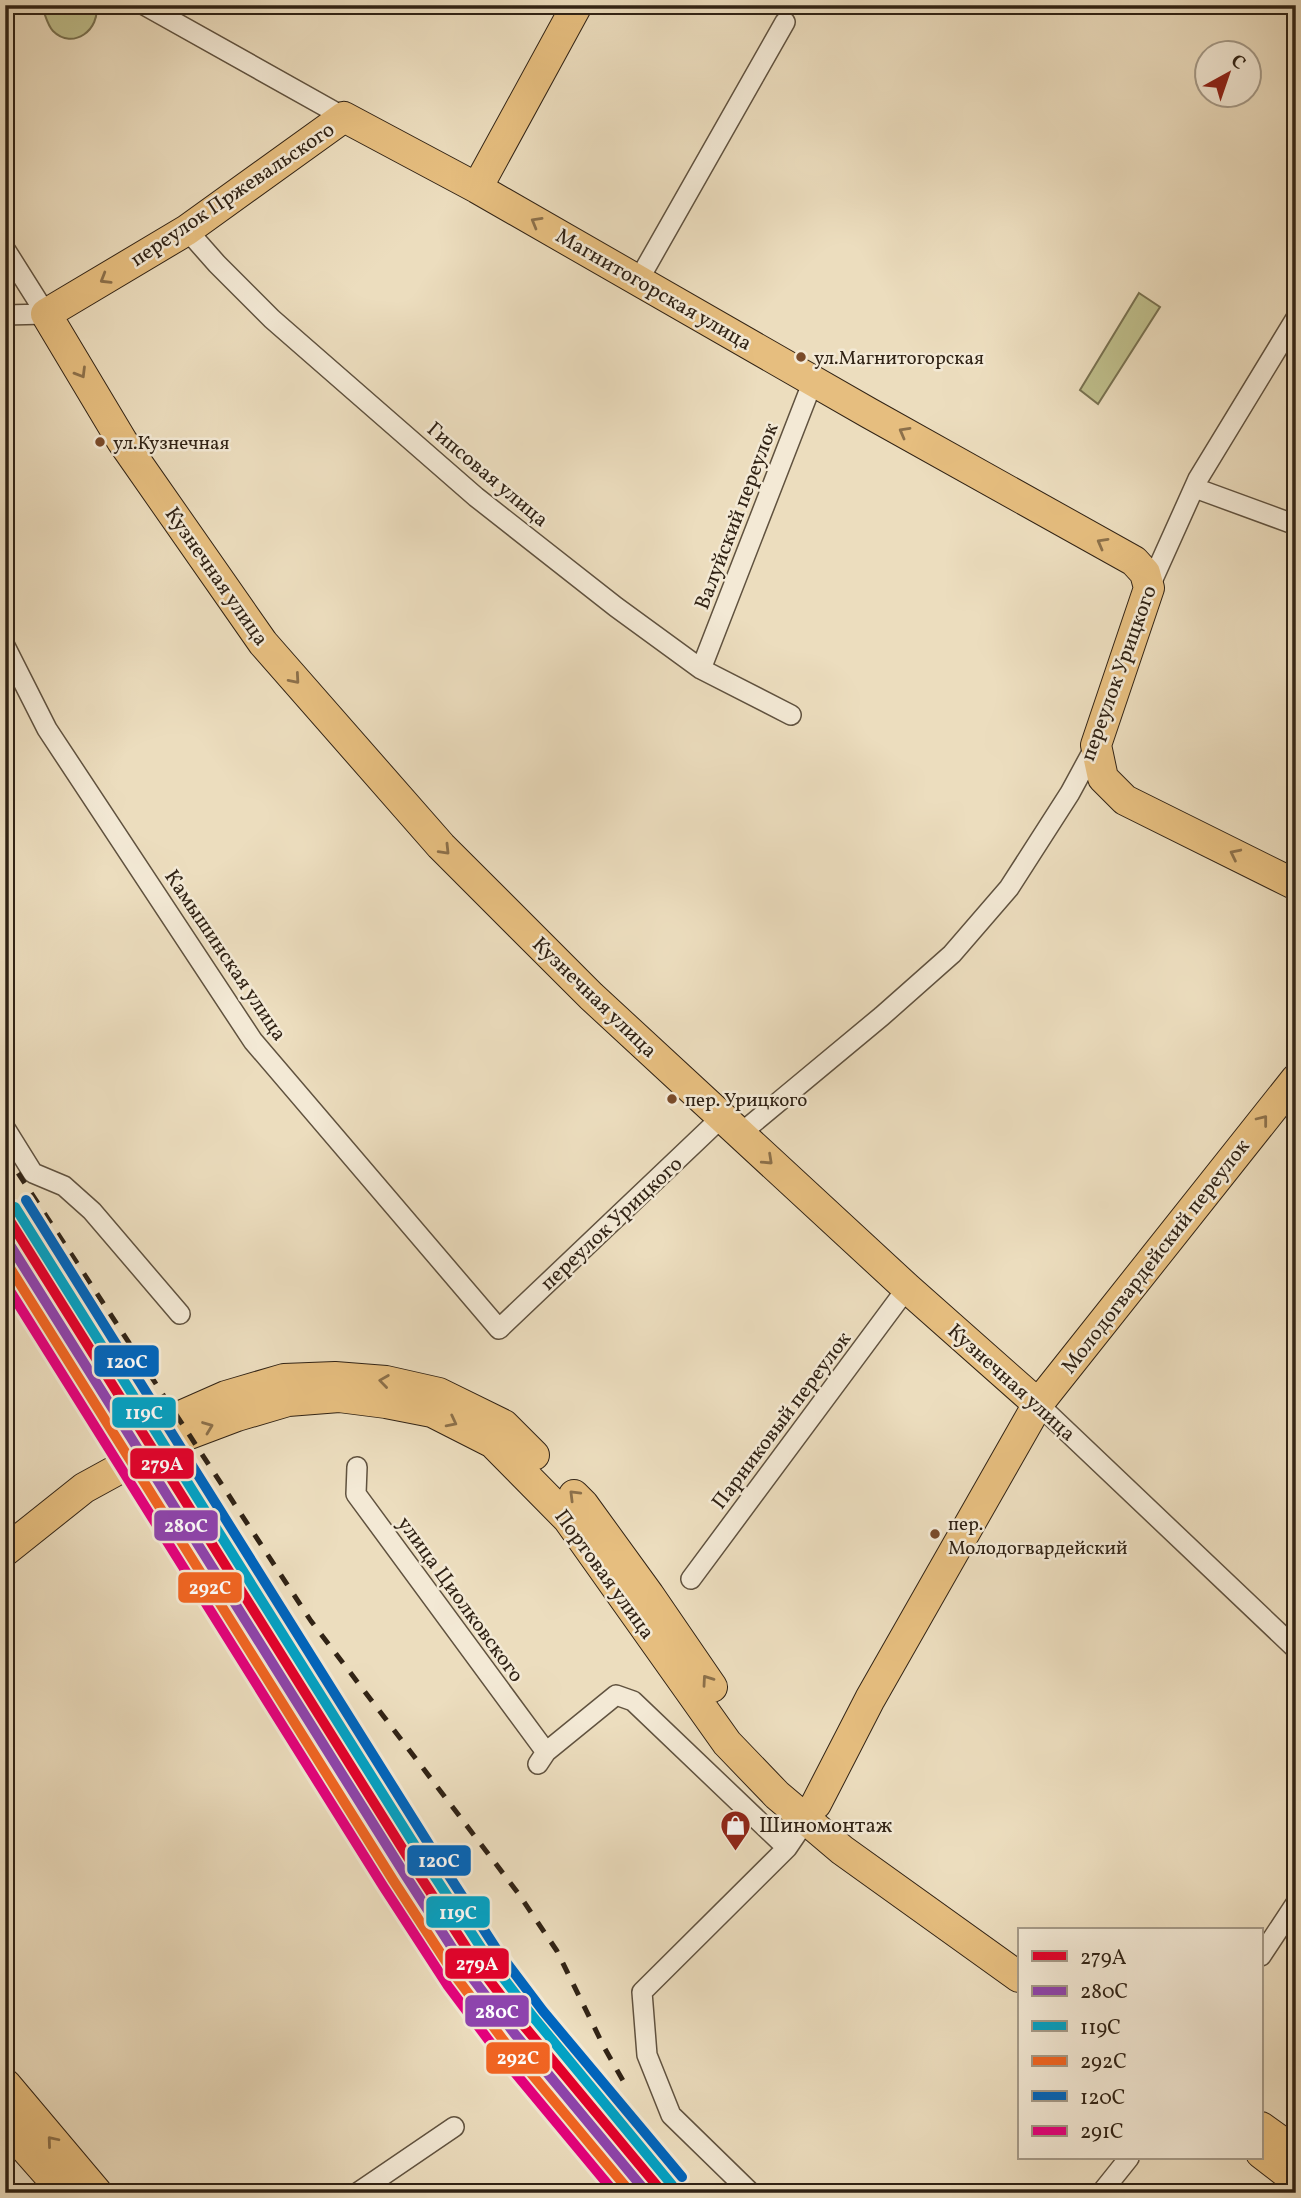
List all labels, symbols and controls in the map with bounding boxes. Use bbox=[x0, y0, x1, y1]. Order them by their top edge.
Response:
north arrow bbox=[1192, 38, 1262, 108]
text: С bbox=[1225, 49, 1251, 76]
street label: переулок Пржевальского bbox=[125, 116, 341, 275]
one-way arrow bbox=[531, 217, 543, 230]
street label: Магнитогорская улица bbox=[550, 222, 757, 358]
one-way arrow bbox=[100, 270, 113, 283]
place label: ул.Магнитогорская bbox=[814, 346, 984, 372]
marker: ул.Магнитогорская bbox=[794, 350, 808, 364]
one-way arrow bbox=[73, 365, 86, 378]
street label: Гипсовая улица bbox=[420, 416, 554, 535]
street label: Валуйский переулок bbox=[688, 419, 786, 614]
one-way arrow bbox=[898, 427, 911, 440]
place label: ул.Кузнечная bbox=[113, 431, 229, 457]
marker: ул.Кузнечная bbox=[93, 435, 107, 449]
street label: Кузнечная улица bbox=[157, 502, 275, 652]
one-way arrow bbox=[1097, 538, 1109, 551]
street label: переулок Урицкого bbox=[1074, 582, 1165, 765]
one-way arrow bbox=[287, 671, 299, 684]
one-way arrow bbox=[437, 842, 450, 855]
one-way arrow bbox=[1230, 849, 1242, 863]
street label: Камышинская улица bbox=[157, 864, 293, 1047]
street label: Кузнечная улица bbox=[525, 931, 663, 1065]
place label: пер. Урицкого bbox=[685, 1088, 807, 1114]
marker: пер. Урицкого bbox=[665, 1092, 679, 1106]
one-way arrow bbox=[1255, 1116, 1268, 1128]
street label: Молодогвардейский переулок bbox=[1055, 1133, 1257, 1381]
street label: переулок Урицкого bbox=[535, 1150, 690, 1298]
one-way arrow bbox=[760, 1152, 773, 1164]
street label: Кузнечная улица bbox=[941, 1318, 1081, 1449]
street label: Парниковый переулок bbox=[706, 1326, 859, 1516]
line badge: 120С bbox=[93, 1344, 160, 1378]
text: 120С bbox=[106, 1350, 148, 1376]
one-way arrow bbox=[379, 1374, 390, 1389]
line badge: 119С bbox=[111, 1396, 177, 1429]
text: 119С bbox=[125, 1401, 163, 1427]
one-way arrow bbox=[445, 1414, 458, 1428]
one-way arrow bbox=[202, 1421, 214, 1435]
line badge: 279А bbox=[129, 1447, 195, 1480]
text: 279А bbox=[141, 1452, 184, 1478]
one-way arrow bbox=[569, 1491, 582, 1504]
street label: Портовая улица bbox=[547, 1504, 661, 1646]
line badge: 280С bbox=[153, 1509, 219, 1542]
street label: улица Циолковского bbox=[390, 1511, 530, 1689]
place label: пер. Молодогвардейский bbox=[948, 1512, 1128, 1562]
text: 280С bbox=[164, 1514, 208, 1540]
marker: пер. Молодогвардейский bbox=[928, 1527, 942, 1541]
line badge: 292С bbox=[177, 1571, 243, 1604]
text: 292С bbox=[189, 1576, 231, 1602]
one-way arrow bbox=[703, 1675, 715, 1688]
shop icon: Шиномонтаж bbox=[719, 1808, 753, 1852]
place label: Шиномонтаж bbox=[759, 1812, 893, 1841]
line badge: 120С bbox=[406, 1844, 472, 1877]
text: 120С bbox=[418, 1849, 460, 1875]
line badge: 119С bbox=[425, 1895, 491, 1929]
text: 119С bbox=[439, 1901, 477, 1927]
legend bbox=[1018, 1928, 1262, 2160]
text: 279А bbox=[1080, 1944, 1127, 1973]
line badge: 279А bbox=[444, 1947, 510, 1980]
text: 279А bbox=[456, 1952, 499, 1978]
text: 280С bbox=[1080, 1978, 1128, 2007]
line badge: 280С bbox=[464, 1994, 530, 2028]
text: 280С bbox=[475, 2000, 519, 2026]
text: 119С bbox=[1080, 2014, 1121, 2043]
line badge: 292С bbox=[485, 2041, 551, 2075]
text: 292С bbox=[497, 2046, 539, 2072]
text: 292С bbox=[1080, 2048, 1127, 2077]
text: 120С bbox=[1080, 2084, 1126, 2113]
text: 291С bbox=[1080, 2118, 1124, 2147]
one-way arrow bbox=[48, 2136, 60, 2149]

